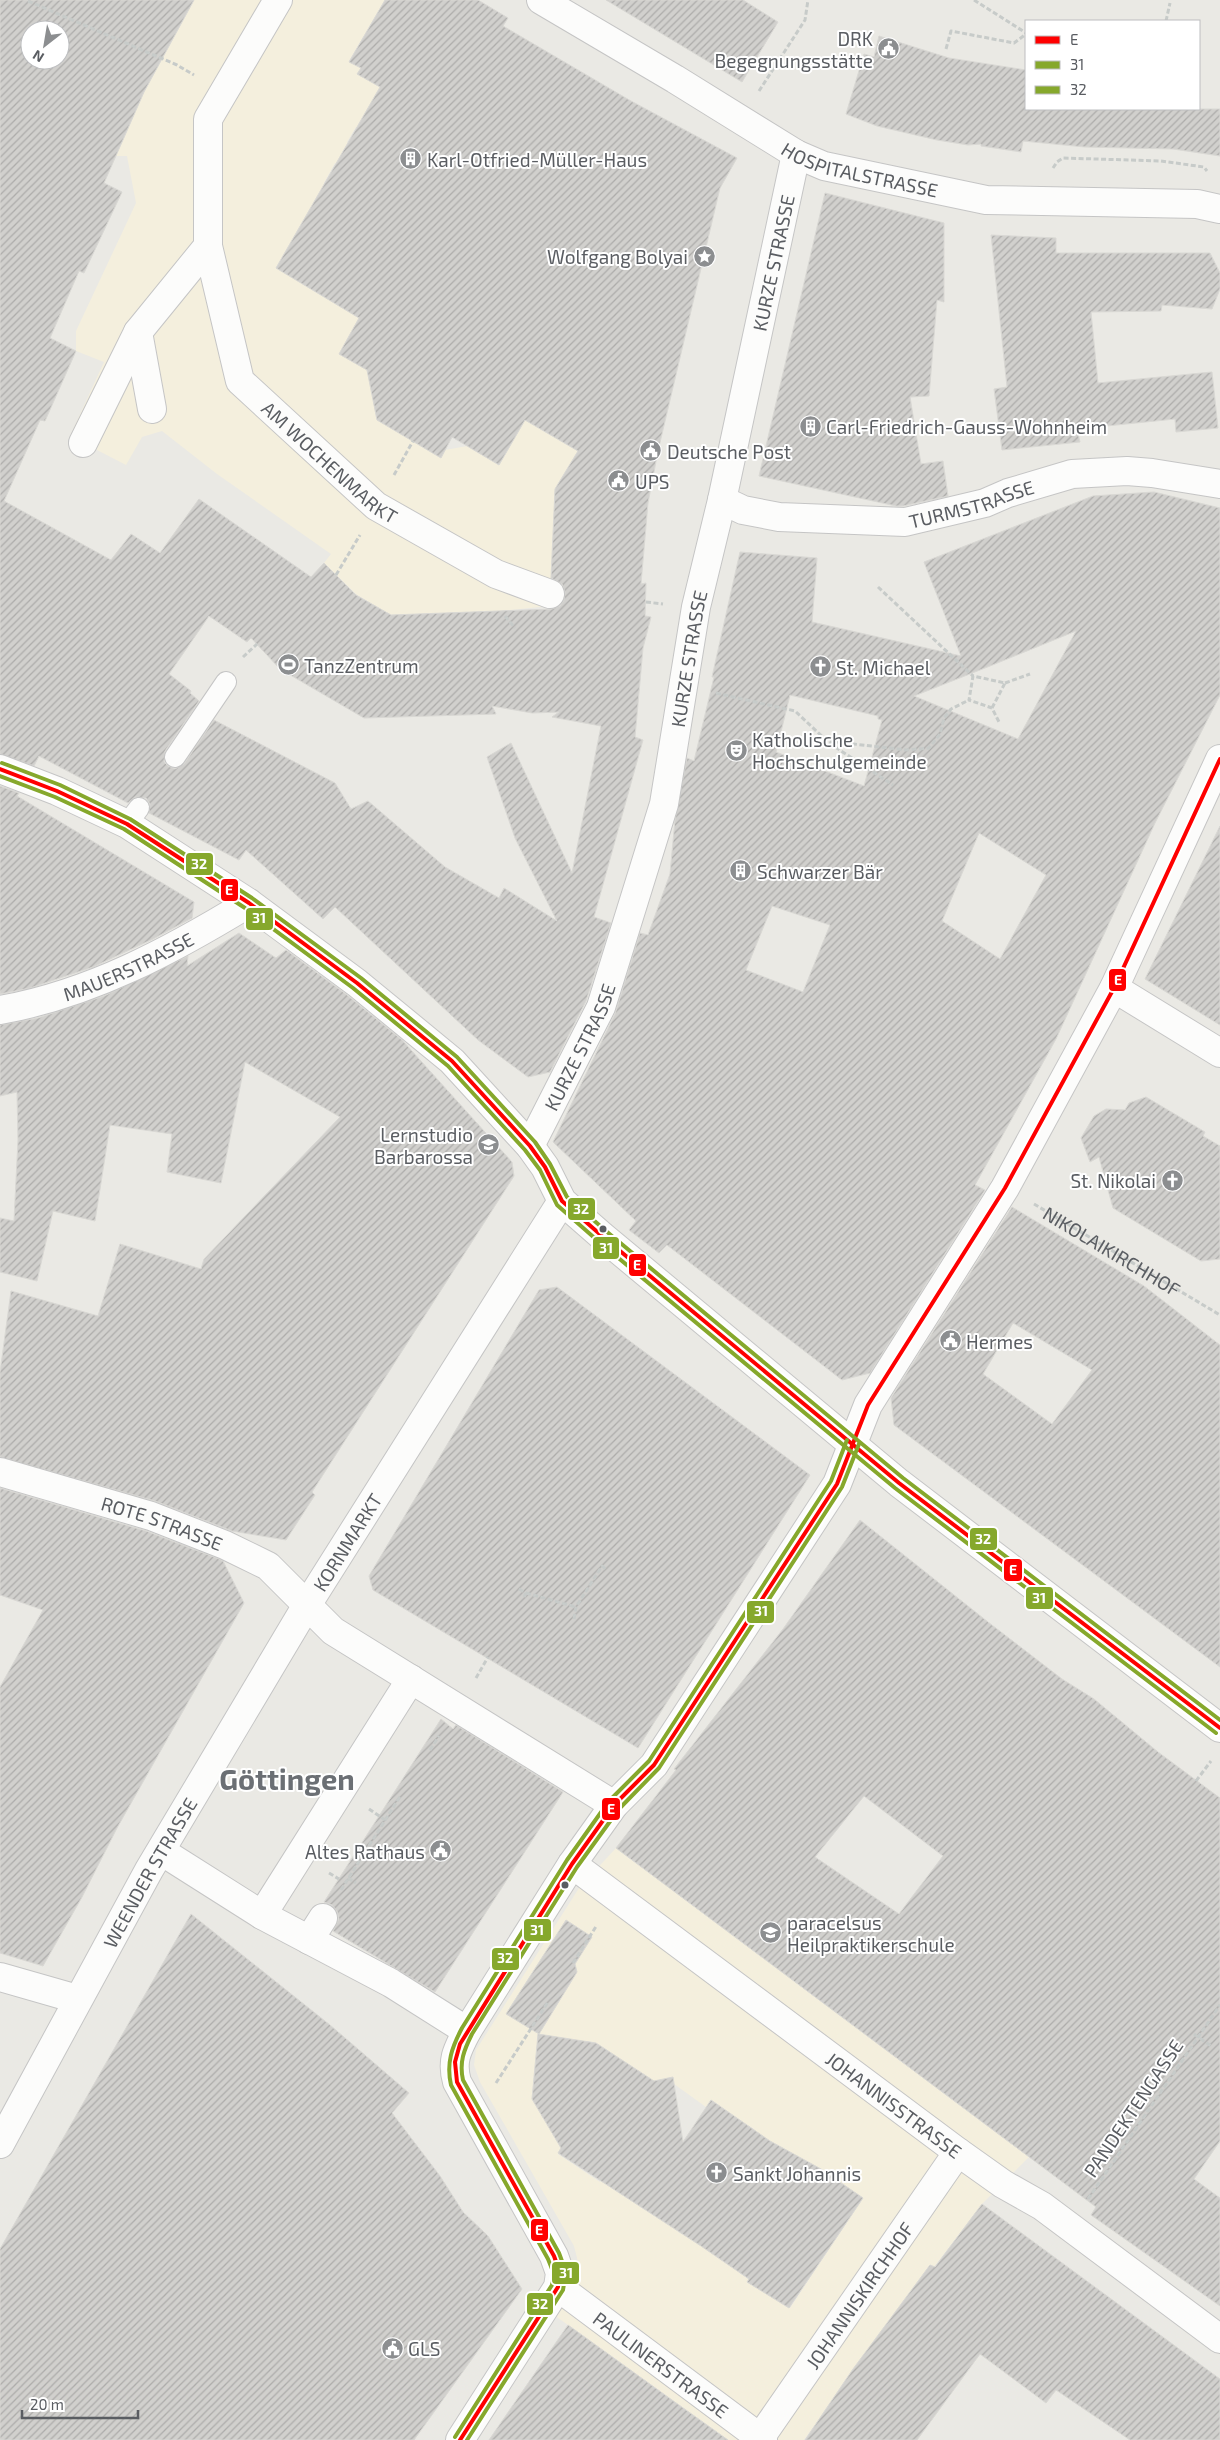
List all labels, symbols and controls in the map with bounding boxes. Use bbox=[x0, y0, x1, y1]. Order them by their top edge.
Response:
north arrow bbox=[20, 20, 70, 70]
legend bbox=[1025, 20, 1200, 110]
place label: DRK Begegnungsstätte bbox=[715, 27, 873, 72]
text: E bbox=[1070, 30, 1078, 48]
public building icon: DRK Begegnungsstätte bbox=[877, 37, 901, 61]
text: N bbox=[29, 47, 47, 66]
text: 31 bbox=[1070, 55, 1084, 73]
text: 32 bbox=[1070, 80, 1087, 98]
street label: HOSPITALSTRASSE bbox=[778, 137, 940, 201]
building icon: Karl-Otfried-Müller-Haus bbox=[399, 147, 423, 171]
place label: Karl-Otfried-Müller-Haus bbox=[427, 148, 647, 171]
street label: KURZE STRASSE bbox=[747, 193, 798, 333]
place icon: Wolfgang Bolyai bbox=[692, 244, 716, 268]
place label: Wolfgang Bolyai bbox=[547, 245, 688, 268]
street label: AM WOCHENMARKT bbox=[258, 396, 402, 527]
building icon: Carl-Friedrich-Gauss-Wohnheim bbox=[798, 414, 822, 438]
place label: Carl-Friedrich-Gauss-Wohnheim bbox=[826, 415, 1107, 438]
public building icon: Deutsche Post bbox=[639, 439, 663, 463]
place label: Deutsche Post bbox=[667, 440, 791, 463]
public building icon: UPS bbox=[607, 469, 631, 493]
place label: UPS bbox=[635, 470, 670, 493]
street label: TURMSTRASSE bbox=[906, 474, 1037, 532]
street label: KURZE STRASSE bbox=[665, 588, 711, 729]
sports icon: TanzZentrum bbox=[276, 653, 300, 677]
place label: TanzZentrum bbox=[304, 654, 419, 677]
church icon: St. Michael bbox=[808, 655, 832, 679]
place label: St. Michael bbox=[836, 656, 931, 679]
place label: Katholische Hochschulgemeinde bbox=[752, 728, 927, 773]
theatre icon: Katholische Hochschulgemeinde bbox=[724, 738, 748, 762]
line badge: 32 bbox=[185, 852, 214, 876]
text: 32 bbox=[191, 855, 207, 872]
building icon: Schwarzer Bär bbox=[729, 859, 753, 883]
place label: Schwarzer Bär bbox=[757, 860, 883, 883]
line badge: E bbox=[220, 878, 239, 902]
text: E bbox=[225, 881, 233, 898]
line badge: 31 bbox=[245, 907, 274, 931]
text: 31 bbox=[252, 909, 266, 926]
street label: MAUERSTRASSE bbox=[60, 926, 197, 1005]
line badge: E bbox=[1108, 968, 1127, 992]
text: E bbox=[1114, 971, 1122, 988]
street label: KURZE STRASSE bbox=[539, 980, 619, 1114]
place label: Lernstudio Barbarossa bbox=[374, 1123, 473, 1168]
school or university icon: Lernstudio Barbarossa bbox=[477, 1133, 501, 1157]
church icon: St. Nikolai bbox=[1160, 1168, 1184, 1192]
place label: St. Nikolai bbox=[1071, 1169, 1156, 1192]
line badge: 32 bbox=[567, 1197, 596, 1221]
text: 32 bbox=[573, 1200, 589, 1217]
street label: NIKOLAIKIRCHHOF bbox=[1039, 1201, 1185, 1300]
unlabelled marker bbox=[598, 1224, 608, 1234]
line badge: 31 bbox=[592, 1236, 620, 1260]
text: 31 bbox=[599, 1239, 613, 1256]
line badge: E bbox=[628, 1253, 647, 1277]
text: E bbox=[633, 1256, 641, 1273]
public building icon: Hermes bbox=[938, 1329, 962, 1353]
place label: Hermes bbox=[966, 1330, 1033, 1353]
street label: KORNMARKT bbox=[307, 1489, 386, 1595]
street label: ROTE STRASSE bbox=[99, 1491, 226, 1555]
line badge: 32 bbox=[969, 1527, 998, 1551]
text: 32 bbox=[975, 1530, 991, 1547]
line badge: E bbox=[1003, 1558, 1023, 1582]
text: E bbox=[1009, 1561, 1017, 1578]
line badge: 31 bbox=[1025, 1586, 1054, 1610]
text: 31 bbox=[1032, 1589, 1046, 1606]
line badge: 31 bbox=[746, 1600, 775, 1624]
text: 31 bbox=[754, 1602, 768, 1619]
district label: Göttingen bbox=[219, 1761, 355, 1796]
street label: WEENDER STRASSE bbox=[98, 1793, 201, 1952]
line badge: E bbox=[601, 1797, 621, 1821]
text: E bbox=[607, 1800, 615, 1817]
public building icon: Altes Rathaus bbox=[429, 1839, 453, 1863]
place label: Altes Rathaus bbox=[305, 1840, 425, 1863]
unlabelled marker bbox=[560, 1880, 570, 1890]
place label: paracelsus Heilpraktikerschule bbox=[787, 1911, 955, 1956]
line badge: 31 bbox=[523, 1918, 552, 1942]
text: 31 bbox=[530, 1921, 544, 1938]
school or university icon: paracelsus Heilpraktikerschule bbox=[759, 1921, 783, 1945]
line badge: 32 bbox=[491, 1947, 520, 1971]
text: 32 bbox=[497, 1949, 513, 1966]
street label: PANDEKTENGASSE bbox=[1078, 2035, 1188, 2181]
street label: JOHANNISSTRASSE bbox=[822, 2046, 967, 2162]
church icon: Sankt Johannis bbox=[705, 2161, 729, 2185]
place label: Sankt Johannis bbox=[733, 2162, 861, 2185]
street label: JOHANNISKIRCHHOF bbox=[800, 2217, 918, 2373]
line badge: E bbox=[530, 2218, 549, 2242]
text: E bbox=[535, 2221, 543, 2238]
line badge: 31 bbox=[551, 2261, 580, 2285]
text: 31 bbox=[559, 2264, 573, 2281]
line badge: 32 bbox=[526, 2292, 554, 2316]
text: 32 bbox=[532, 2295, 548, 2312]
street label: PAULINERSTRASSE bbox=[589, 2306, 733, 2422]
public building icon: GLS bbox=[380, 2336, 404, 2360]
place label: GLS bbox=[408, 2337, 440, 2360]
scale bar bbox=[22, 2388, 139, 2420]
text: 20 m bbox=[30, 2395, 64, 2413]

